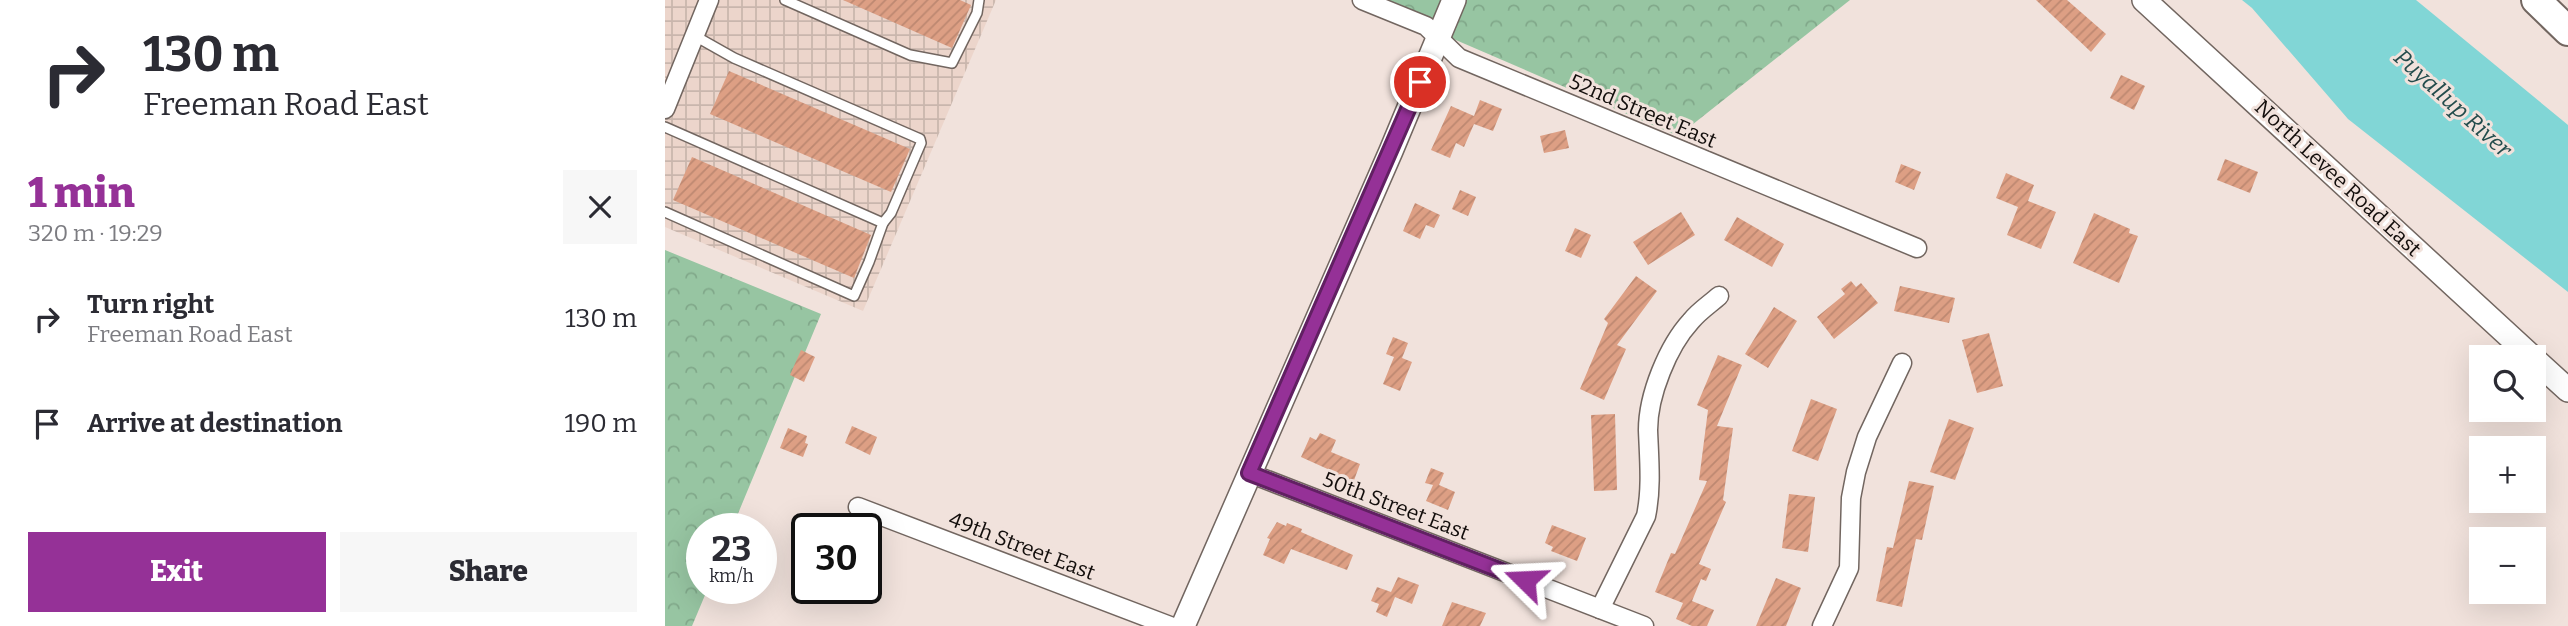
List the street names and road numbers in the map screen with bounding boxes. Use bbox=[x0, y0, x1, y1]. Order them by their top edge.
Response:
street label: 52nd Street East bbox=[1565, 68, 1721, 154]
street label: North Levee Road East bbox=[2249, 94, 2427, 262]
street label: 50th Street East bbox=[1319, 466, 1473, 546]
street label: 49th Street East bbox=[945, 506, 1099, 586]

